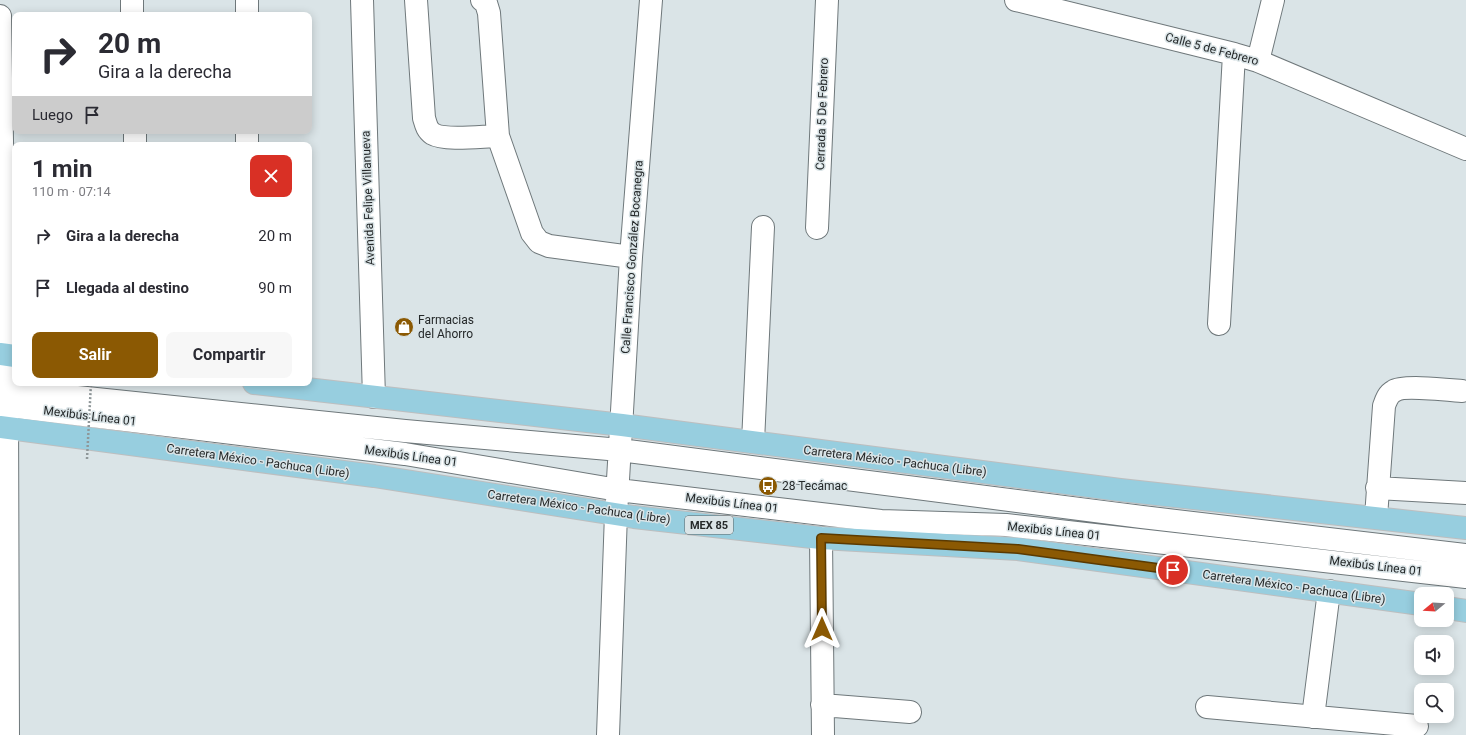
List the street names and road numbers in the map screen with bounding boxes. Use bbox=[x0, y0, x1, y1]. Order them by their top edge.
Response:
street label: Calle 5 de Febrero bbox=[1164, 30, 1260, 68]
street label: Cerrada 5 De Febrero bbox=[813, 57, 831, 170]
street label: Avenida Felipe Villanueva bbox=[359, 130, 377, 266]
street label: Calle Francisco González Bocanegra bbox=[618, 160, 646, 354]
street label: Mexibús Línea 01 bbox=[43, 403, 137, 429]
street label: Carretera México - Pachuca (Libre) bbox=[166, 441, 350, 481]
street label: Mexibús Línea 01 bbox=[364, 443, 458, 469]
street label: Carretera México - Pachuca (Libre) bbox=[803, 443, 987, 479]
street label: Carretera México - Pachuca (Libre) bbox=[487, 487, 671, 527]
street label: Mexibús Línea 01 bbox=[685, 490, 779, 516]
road number: MEX 85 bbox=[685, 516, 733, 534]
street label: Mexibús Línea 01 bbox=[1007, 519, 1101, 543]
street label: Mexibús Línea 01 bbox=[1329, 553, 1423, 579]
street label: Carretera México - Pachuca (Libre) bbox=[1202, 567, 1386, 607]

